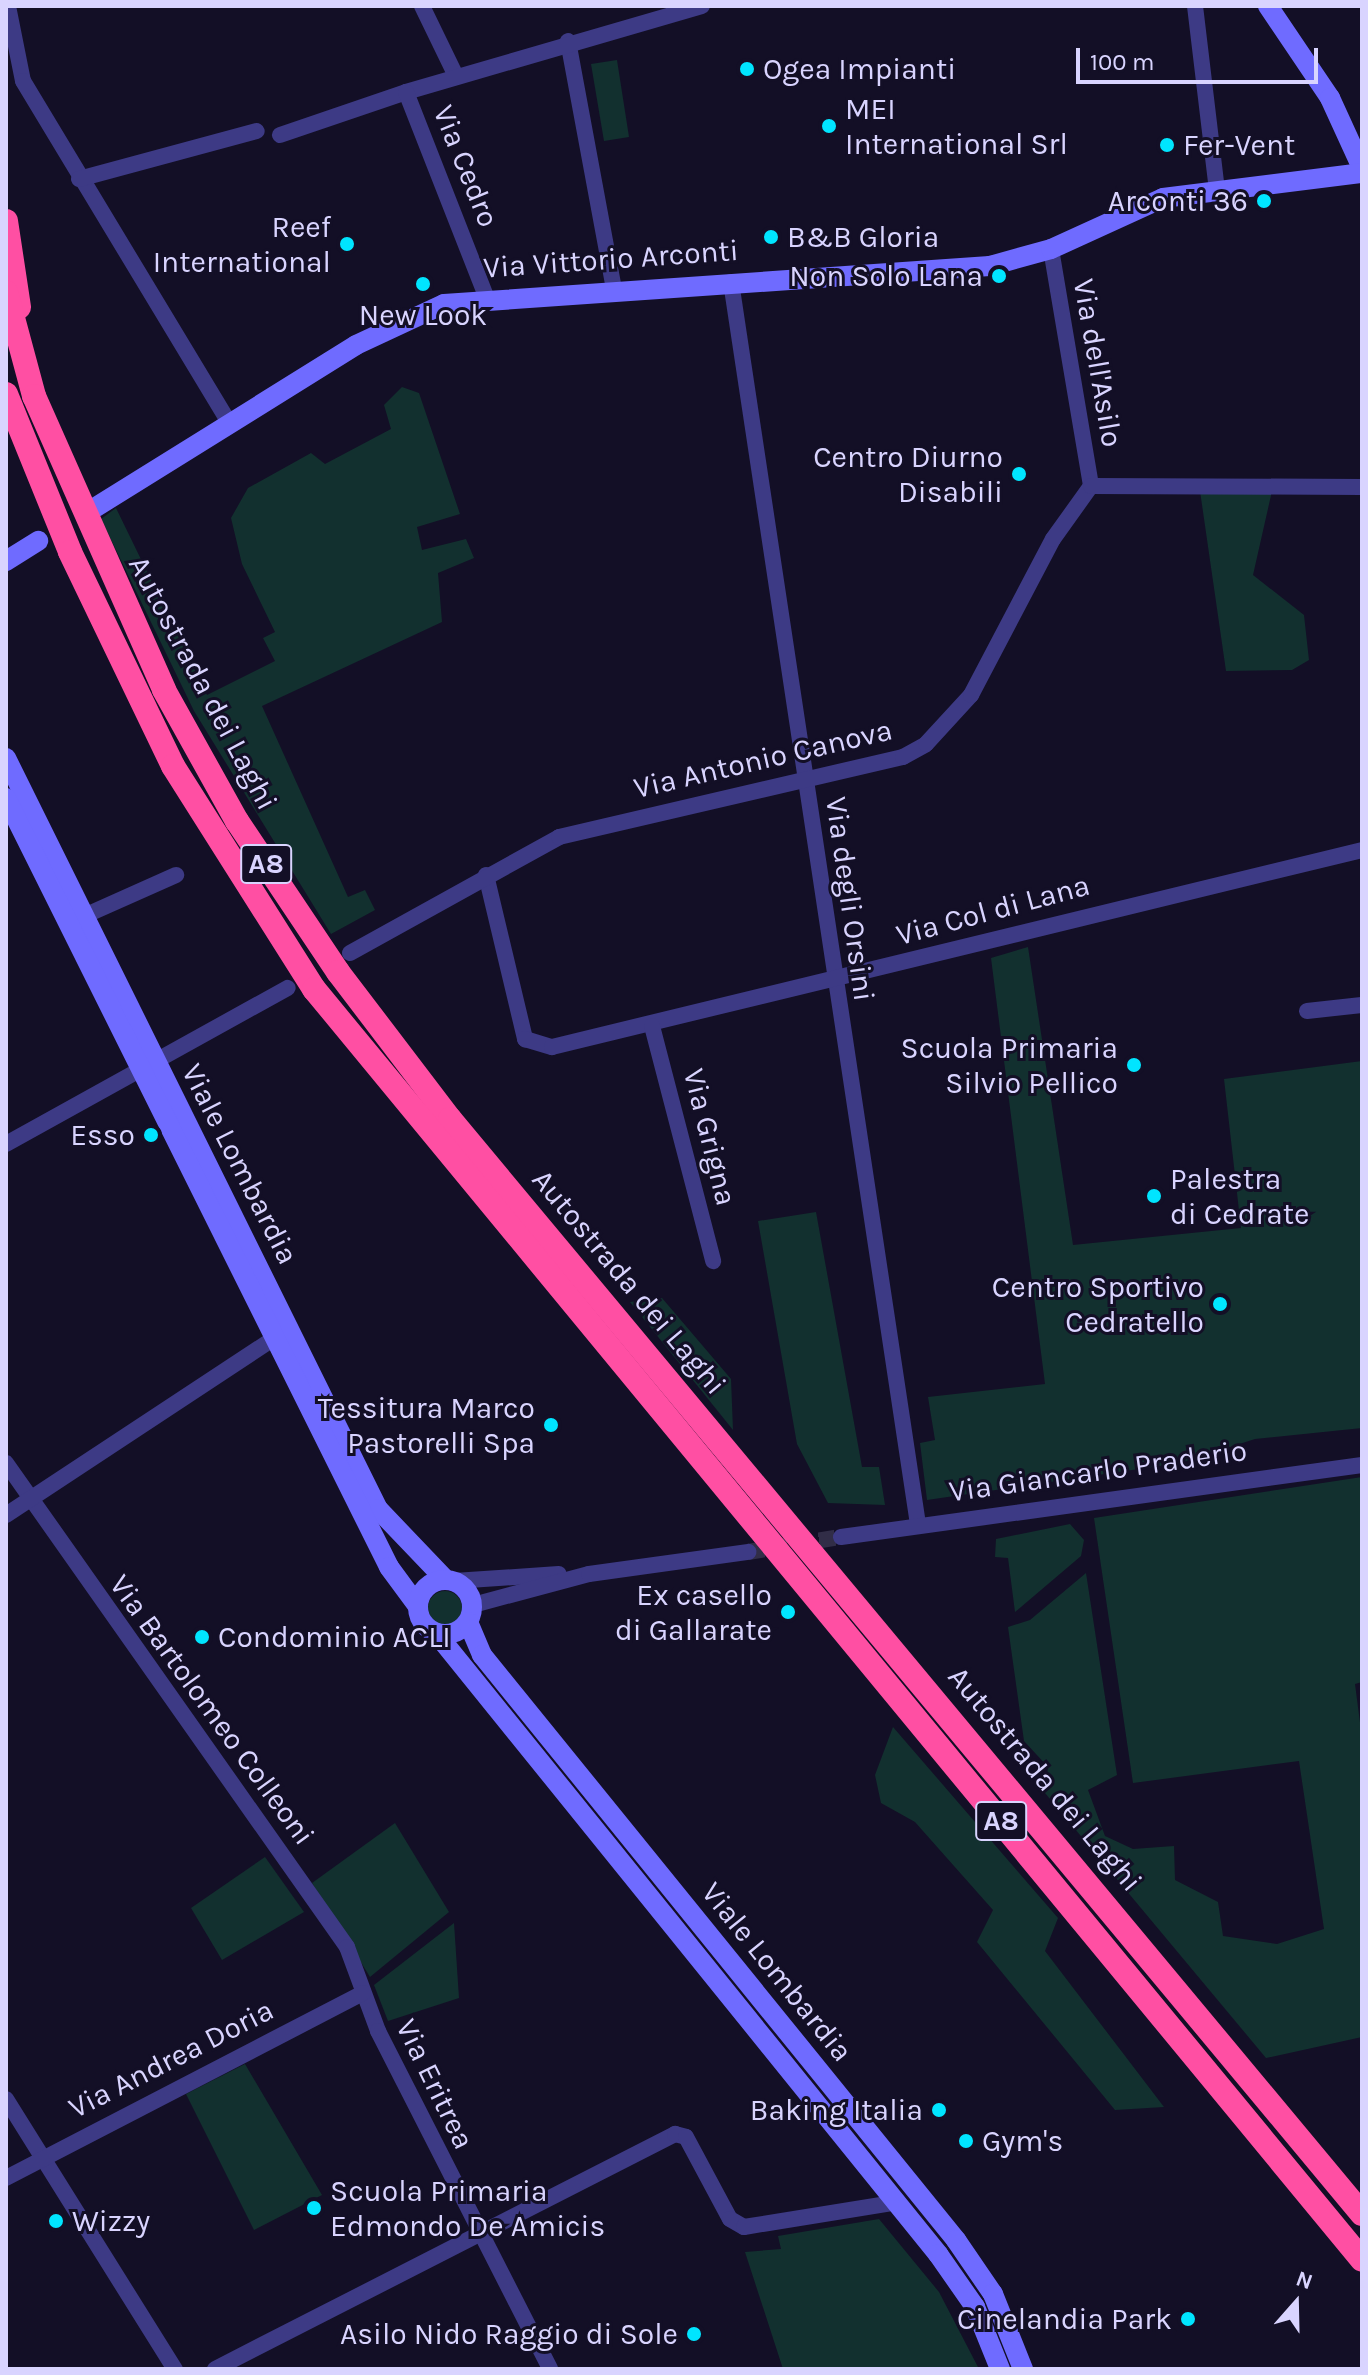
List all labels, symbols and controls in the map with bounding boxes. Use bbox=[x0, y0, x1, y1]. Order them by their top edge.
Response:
scale bar bbox=[1080, 32, 1322, 82]
text: 100 m bbox=[1090, 48, 1155, 76]
place label: Ogea Impianti bbox=[763, 51, 956, 87]
marker: Ogea Impianti bbox=[738, 60, 756, 78]
place label: MEI International Srl bbox=[845, 91, 1068, 162]
street label: Via Cedro bbox=[425, 100, 507, 232]
marker: MEI International Srl bbox=[820, 117, 838, 135]
place label: Fer-Vent bbox=[1183, 127, 1295, 163]
marker: Fer-Vent bbox=[1158, 136, 1176, 154]
place label: Arconti 36 bbox=[1108, 183, 1248, 219]
marker: Arconti 36 bbox=[1255, 192, 1273, 210]
place label: Reef International bbox=[153, 209, 331, 280]
place label: B&B Gloria bbox=[787, 219, 939, 255]
marker: B&B Gloria bbox=[762, 228, 780, 246]
street label: Via Vittorio Arconti bbox=[482, 232, 740, 286]
marker: Reef International bbox=[338, 235, 356, 253]
place label: Non Solo Lana bbox=[789, 258, 983, 294]
marker: Non Solo Lana bbox=[990, 267, 1008, 285]
marker: New Look bbox=[414, 275, 432, 293]
street label: Via dell'Asilo bbox=[1065, 276, 1131, 450]
place label: New Look bbox=[359, 297, 487, 333]
place label: Centro Diurno Disabili bbox=[813, 439, 1003, 510]
marker: Centro Diurno Disabili bbox=[1010, 465, 1028, 483]
street label: Autostrada dei Laghi bbox=[121, 550, 285, 816]
street label: Via Antonio Canova bbox=[630, 712, 896, 806]
street label: Via degli Orsini bbox=[818, 794, 882, 1004]
road number: A8 bbox=[240, 840, 292, 888]
street label: Via Col di Lana bbox=[892, 867, 1094, 953]
place label: Scuola Primaria Silvio Pellico bbox=[901, 1030, 1118, 1100]
marker: Scuola Primaria Silvio Pellico bbox=[1125, 1056, 1143, 1074]
street label: Viale Lombardia bbox=[174, 1058, 306, 1270]
street label: Via Grigna bbox=[676, 1065, 744, 1209]
place label: Esso bbox=[70, 1117, 135, 1153]
marker: Esso bbox=[142, 1126, 160, 1144]
place label: Palestra di Cedrate bbox=[1170, 1161, 1309, 1232]
street label: Autostrada dei Laghi bbox=[524, 1162, 734, 1402]
marker: Palestra di Cedrate bbox=[1145, 1187, 1163, 1205]
place label: Centro Sportivo Cedratello bbox=[992, 1269, 1204, 1340]
marker: Centro Sportivo Cedratello bbox=[1211, 1295, 1229, 1313]
place label: Tessitura Marco Pastorelli Spa bbox=[318, 1390, 535, 1460]
marker: Tessitura Marco Pastorelli Spa bbox=[542, 1416, 560, 1434]
street label: Via Giancarlo Praderio bbox=[947, 1432, 1249, 1510]
street label: Via Bartolomeo Colleoni bbox=[102, 1568, 322, 1852]
place label: Ex casello di Gallarate bbox=[615, 1577, 772, 1648]
marker: Ex casello di Gallarate bbox=[779, 1603, 797, 1621]
place label: Condominio ACLI bbox=[218, 1619, 451, 1655]
marker: Condominio ACLI bbox=[193, 1628, 211, 1646]
street label: Autostrada dei Laghi bbox=[940, 1659, 1150, 1899]
road number: A8 bbox=[975, 1797, 1027, 1845]
street label: Viale Lombardia bbox=[694, 1875, 860, 2069]
street label: Via Andrea Doria bbox=[63, 1992, 279, 2126]
street label: Via Eritrea bbox=[388, 2013, 482, 2155]
place label: Baking Italia bbox=[750, 2092, 923, 2128]
marker: Baking Italia bbox=[930, 2101, 948, 2119]
place label: Gym's bbox=[982, 2123, 1063, 2159]
marker: Gym's bbox=[957, 2132, 975, 2150]
place label: Scuola Primaria Edmondo De Amicis bbox=[330, 2173, 605, 2244]
marker: Scuola Primaria Edmondo De Amicis bbox=[305, 2199, 323, 2217]
place label: Wizzy bbox=[72, 2203, 150, 2239]
marker: Wizzy bbox=[47, 2212, 65, 2230]
north arrow bbox=[1256, 2263, 1336, 2343]
text: N bbox=[1292, 2266, 1316, 2295]
place label: Cinelandia Park bbox=[957, 2301, 1172, 2337]
marker: Cinelandia Park bbox=[1179, 2310, 1197, 2328]
place label: Asilo Nido Raggio di Sole bbox=[340, 2316, 678, 2352]
marker: Asilo Nido Raggio di Sole bbox=[685, 2325, 703, 2343]

